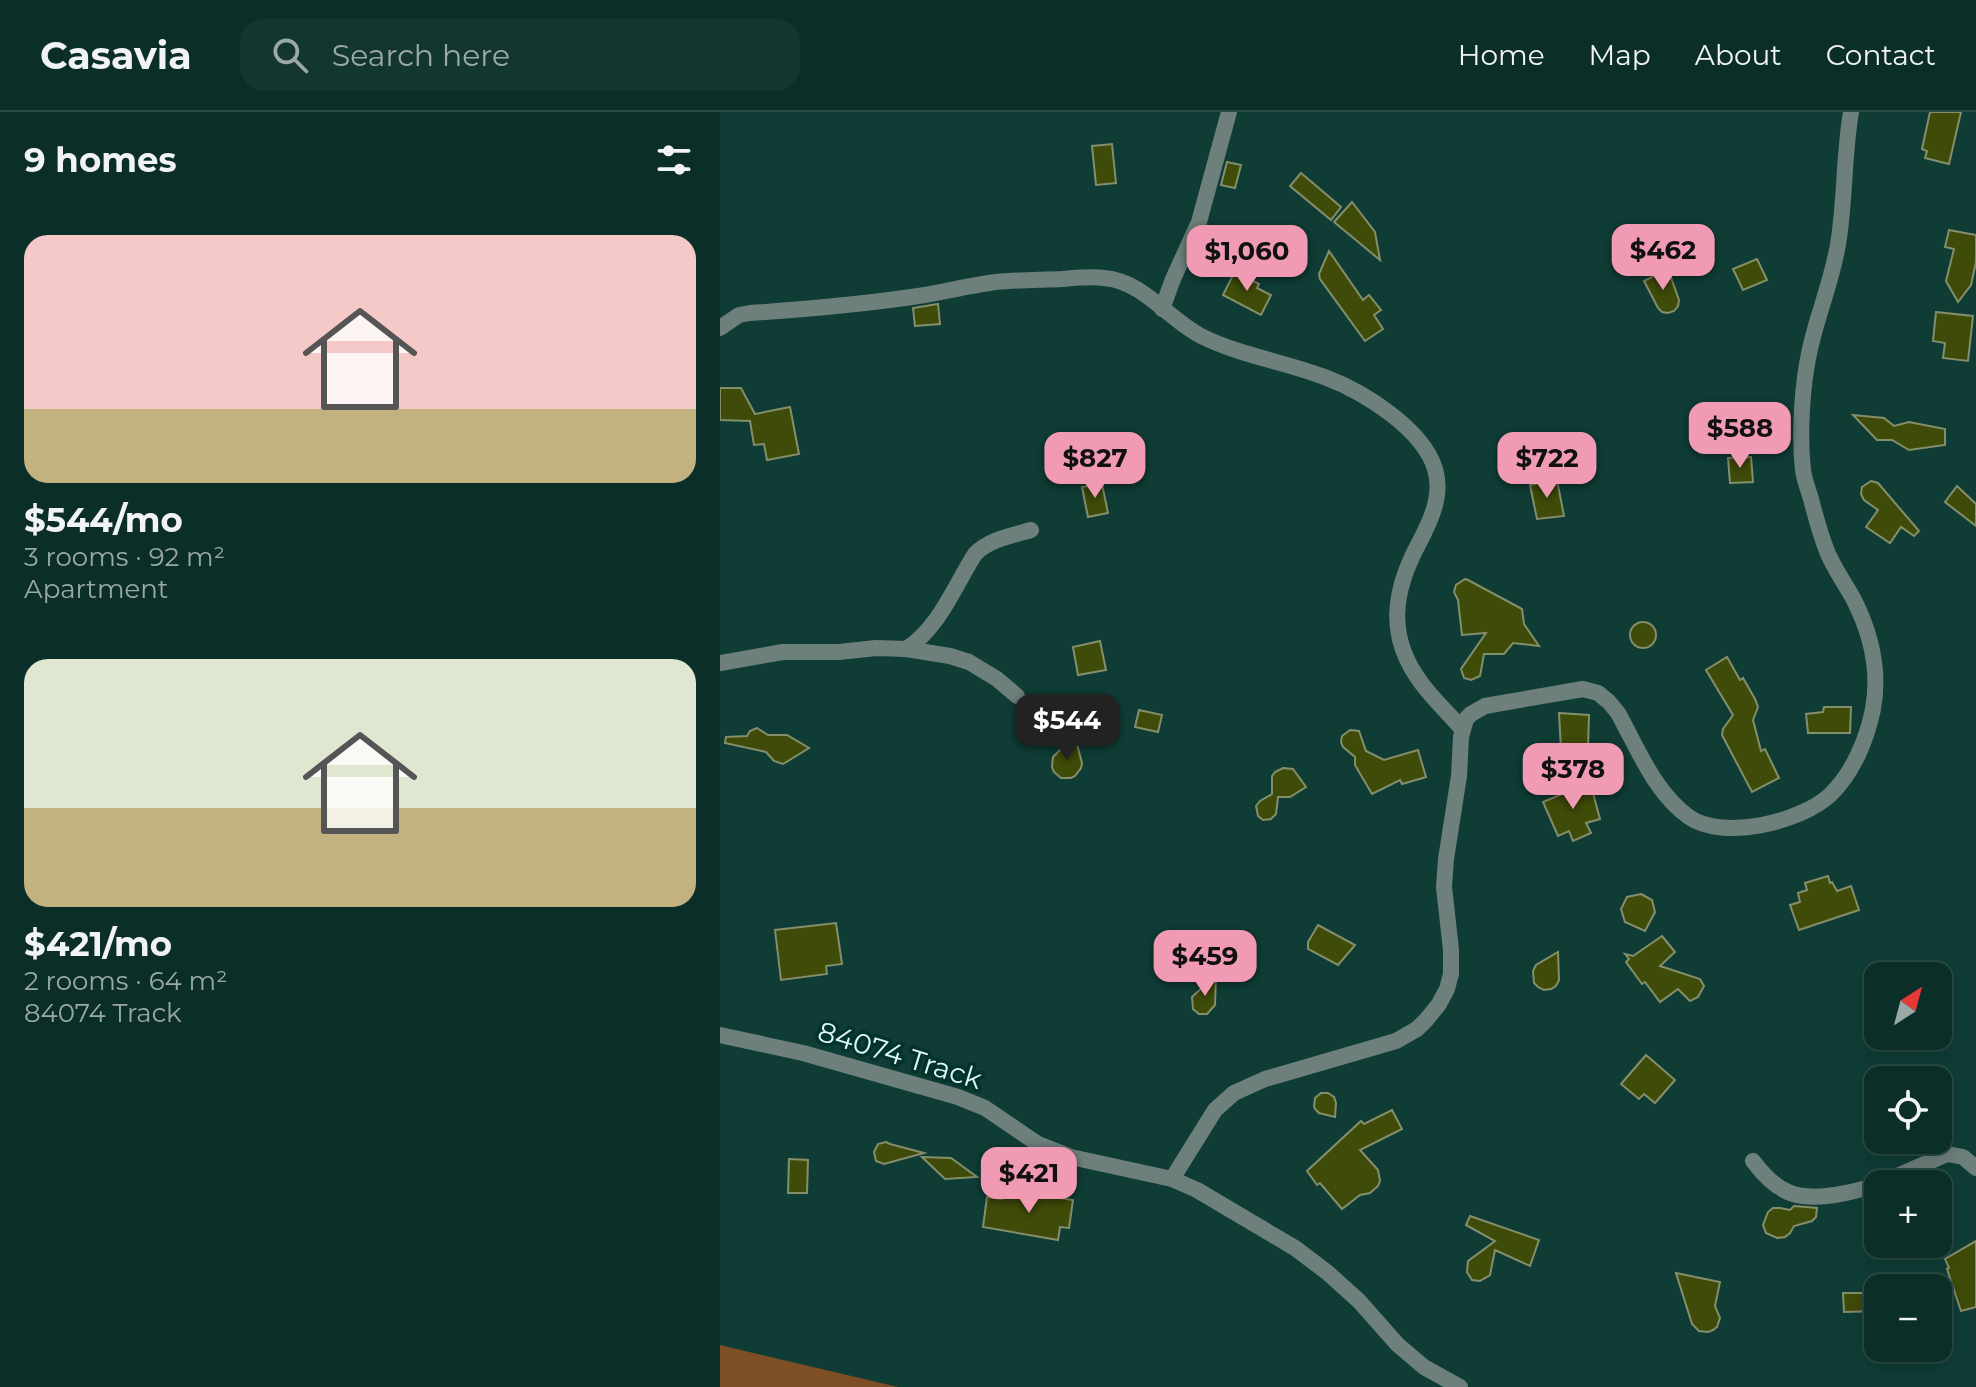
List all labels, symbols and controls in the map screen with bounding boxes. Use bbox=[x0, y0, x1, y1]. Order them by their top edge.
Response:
search box bbox=[240, 19, 800, 91]
text: Casavia bbox=[40, 32, 192, 79]
icon: search bbox=[268, 33, 312, 77]
text: Search here bbox=[332, 37, 510, 74]
text: Home bbox=[1458, 38, 1545, 72]
text: Map bbox=[1589, 38, 1651, 72]
text: About bbox=[1695, 38, 1782, 72]
text: Contact bbox=[1826, 38, 1936, 72]
icon: filters bbox=[652, 138, 696, 182]
text: 9 homes bbox=[24, 139, 177, 181]
pin: $462 bbox=[1616, 224, 1710, 292]
pin: $1,060 bbox=[1182, 225, 1312, 293]
text: $462 bbox=[1630, 234, 1696, 266]
text: $1,060 bbox=[1205, 235, 1289, 267]
icon: home bbox=[288, 287, 432, 431]
pin: $588 bbox=[1693, 402, 1787, 470]
text: $588 bbox=[1707, 412, 1773, 444]
pin: $827 bbox=[1048, 432, 1142, 500]
pin: $722 bbox=[1500, 432, 1594, 500]
text: $827 bbox=[1062, 442, 1128, 474]
text: $722 bbox=[1515, 442, 1579, 474]
text: $544/mo bbox=[24, 499, 183, 541]
text: 3 rooms · 92 m² bbox=[24, 541, 225, 573]
text: Apartment bbox=[24, 573, 168, 605]
pin: $544 bbox=[1020, 694, 1114, 762]
text: $544 bbox=[1033, 704, 1101, 736]
icon: home bbox=[288, 711, 432, 855]
pin: $378 bbox=[1526, 743, 1620, 811]
text: $378 bbox=[1541, 753, 1605, 785]
text: $421/mo bbox=[24, 923, 172, 965]
pin: $459 bbox=[1158, 930, 1252, 998]
text: $459 bbox=[1172, 940, 1238, 972]
north arrow bbox=[1864, 962, 1952, 1050]
map controls bbox=[1864, 962, 1952, 1362]
text: 2 rooms · 64 m² bbox=[24, 965, 227, 997]
text: 84074 Track bbox=[24, 997, 182, 1029]
street label: 84074 Track bbox=[814, 1014, 986, 1096]
button: locate bbox=[1864, 1066, 1952, 1154]
pin: $421 bbox=[982, 1147, 1076, 1215]
text: $421 bbox=[999, 1157, 1059, 1189]
button: + bbox=[1864, 1170, 1952, 1258]
button: − bbox=[1864, 1274, 1952, 1362]

